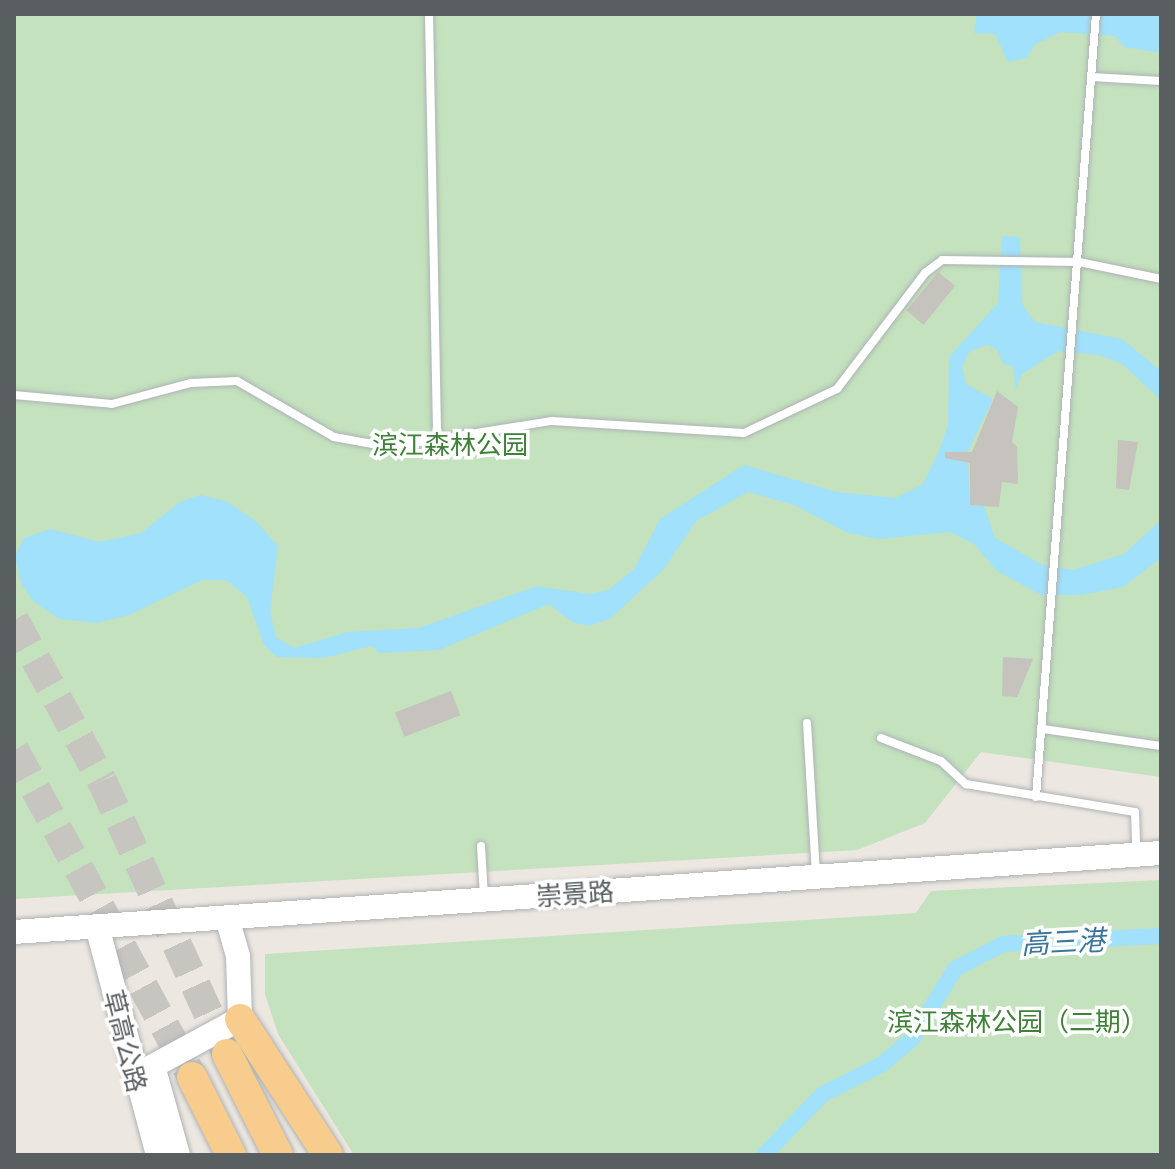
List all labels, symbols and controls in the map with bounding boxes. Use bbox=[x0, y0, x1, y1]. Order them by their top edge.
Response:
park label: 滨江森林公园 bbox=[372, 428, 528, 460]
street label: 崇景路 bbox=[535, 875, 615, 911]
water label: 高三港 bbox=[1020, 922, 1106, 960]
street label: 草高公路 bbox=[98, 987, 154, 1095]
park label: 滨江森林公园（二期） bbox=[887, 1005, 1147, 1037]

